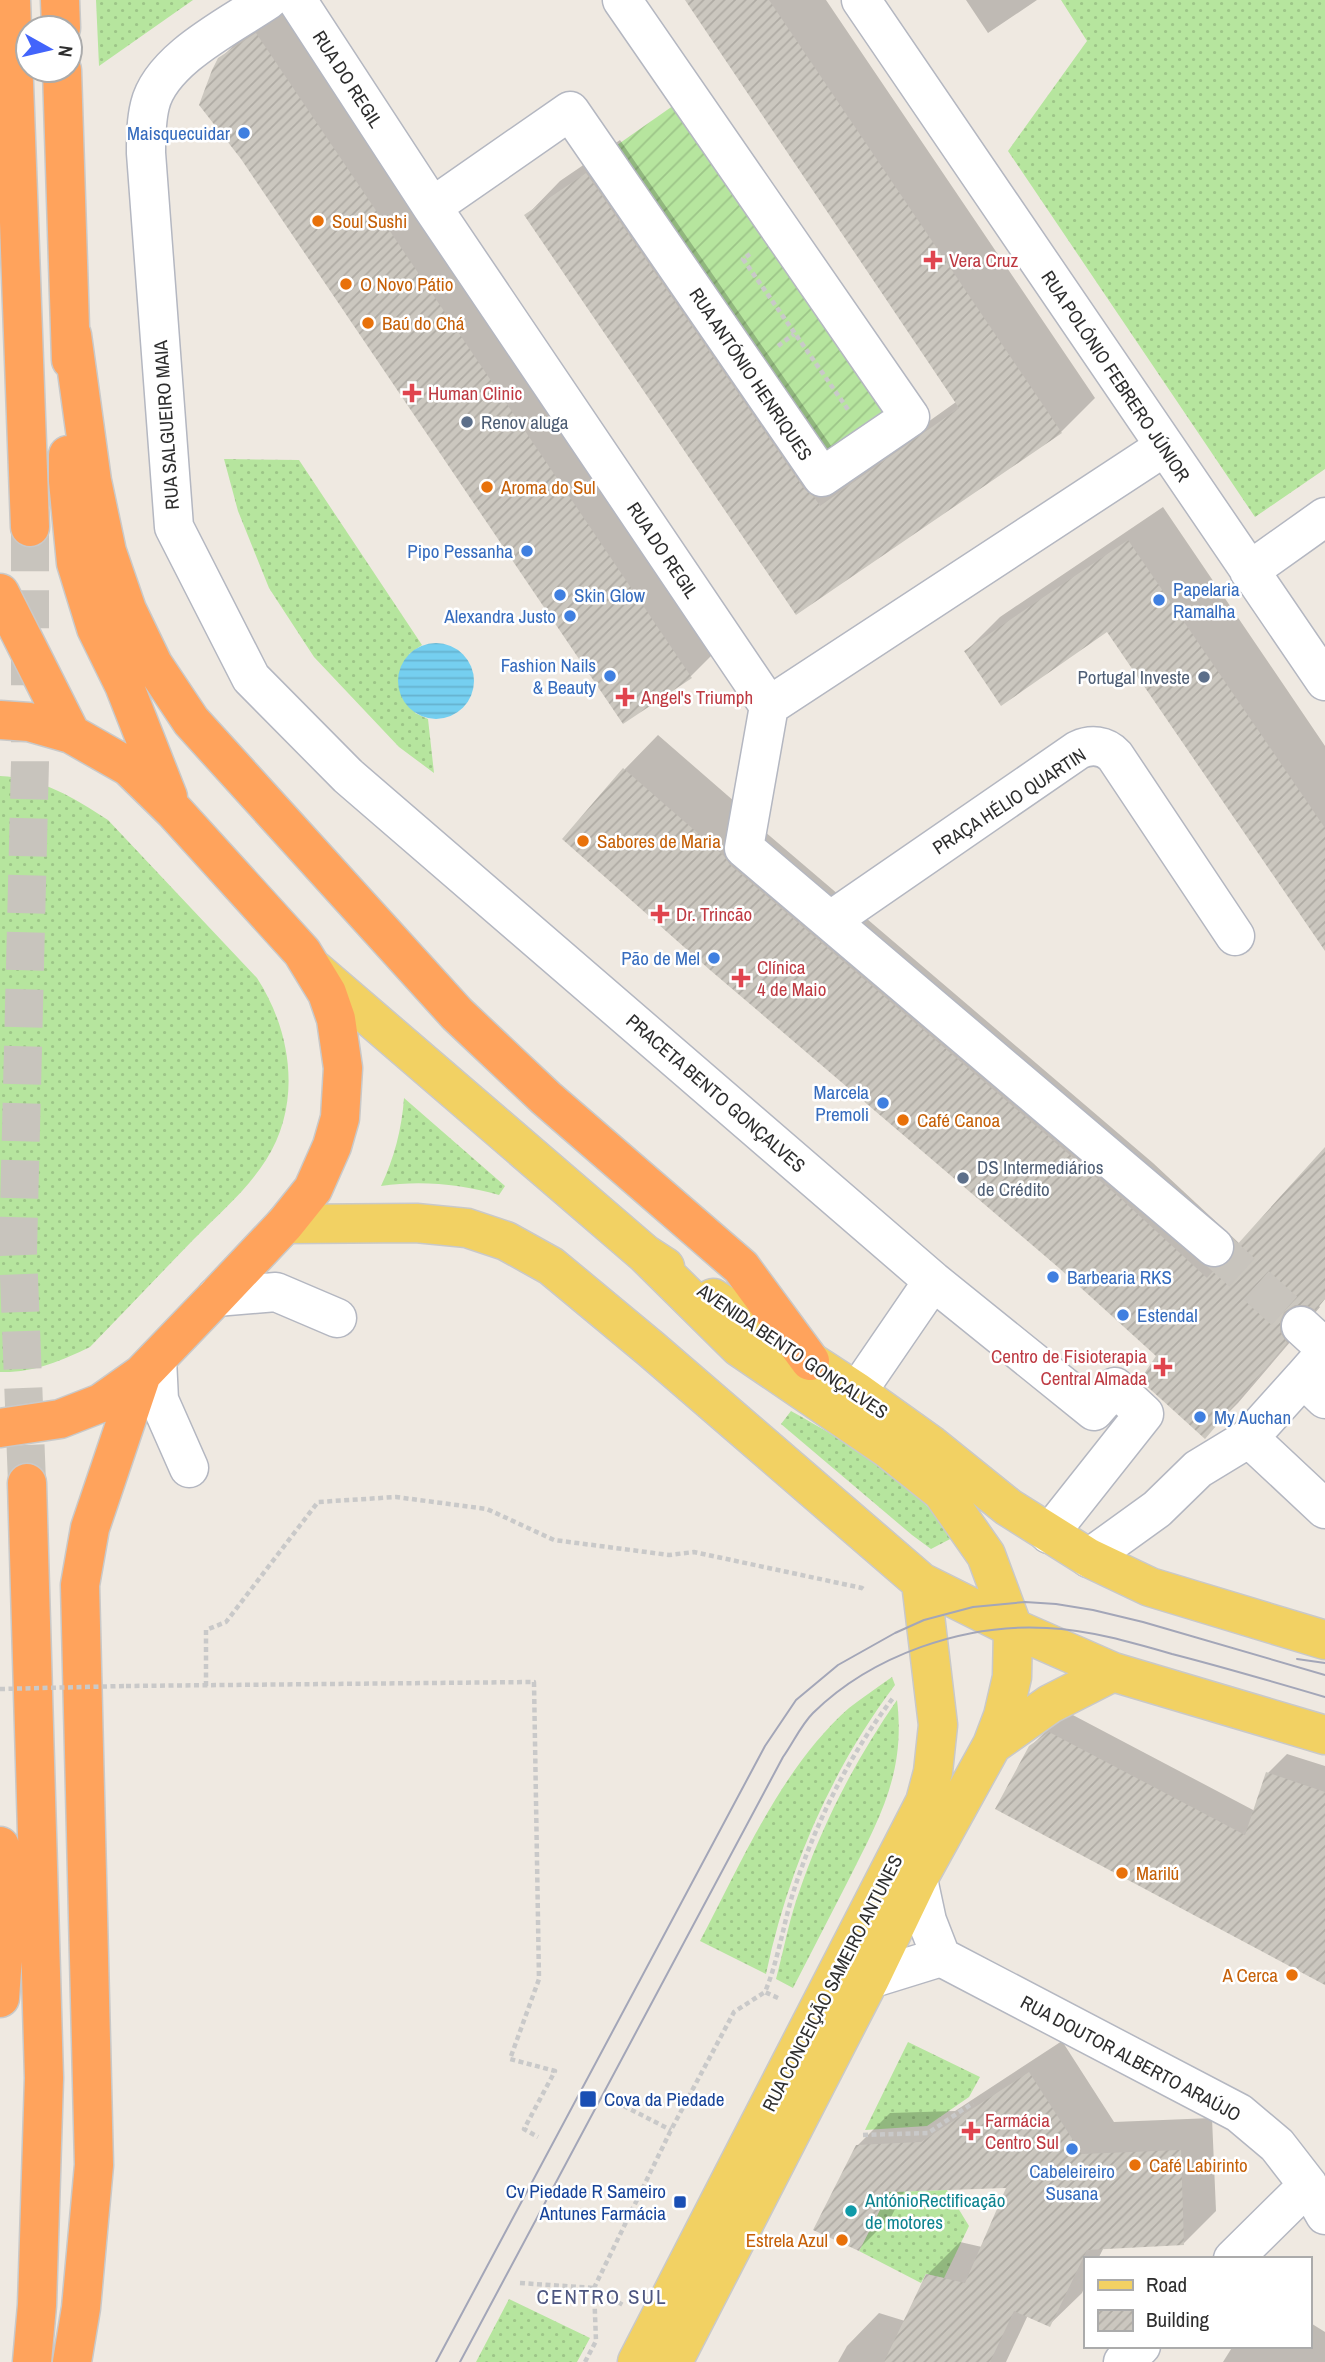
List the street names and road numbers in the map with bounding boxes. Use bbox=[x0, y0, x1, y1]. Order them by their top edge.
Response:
street label: RUA DO REGIL bbox=[307, 25, 389, 133]
street label: RUA POLÓNIO FEBRERO JÚNIOR bbox=[1036, 265, 1196, 487]
street label: RUA ANTÓNIO HENRIQUES bbox=[683, 283, 819, 465]
street label: RUA SALGUEIRO MAIA bbox=[147, 339, 185, 511]
street label: RUA DO REGIL bbox=[621, 497, 705, 603]
street label: PRAÇA HÉLIO QUARTIN bbox=[927, 742, 1091, 860]
street label: PRACETA BENTO GONÇALVES bbox=[621, 1008, 811, 1178]
street label: AVENIDA BENTO GONÇALVES bbox=[692, 1277, 893, 1424]
street label: RUA CONCEIÇÃO SAMEIRO ANTUNES bbox=[756, 1850, 908, 2116]
street label: RUA DOUTOR ALBERTO ARAÚJO bbox=[1016, 1989, 1246, 2127]

